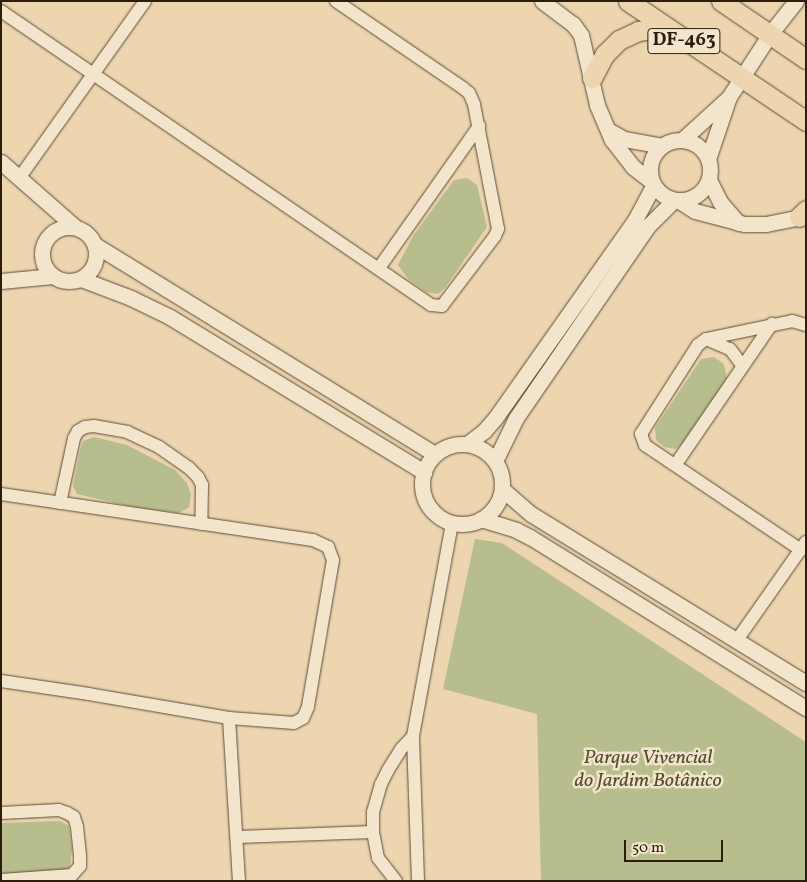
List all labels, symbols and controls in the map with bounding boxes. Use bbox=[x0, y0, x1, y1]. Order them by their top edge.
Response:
road number: DF-463 bbox=[646, 24, 722, 58]
park label: Parque Vivencial do Jardim Botânico bbox=[574, 747, 722, 794]
scale bar bbox=[627, 830, 726, 862]
text: 50 m bbox=[632, 838, 664, 859]

